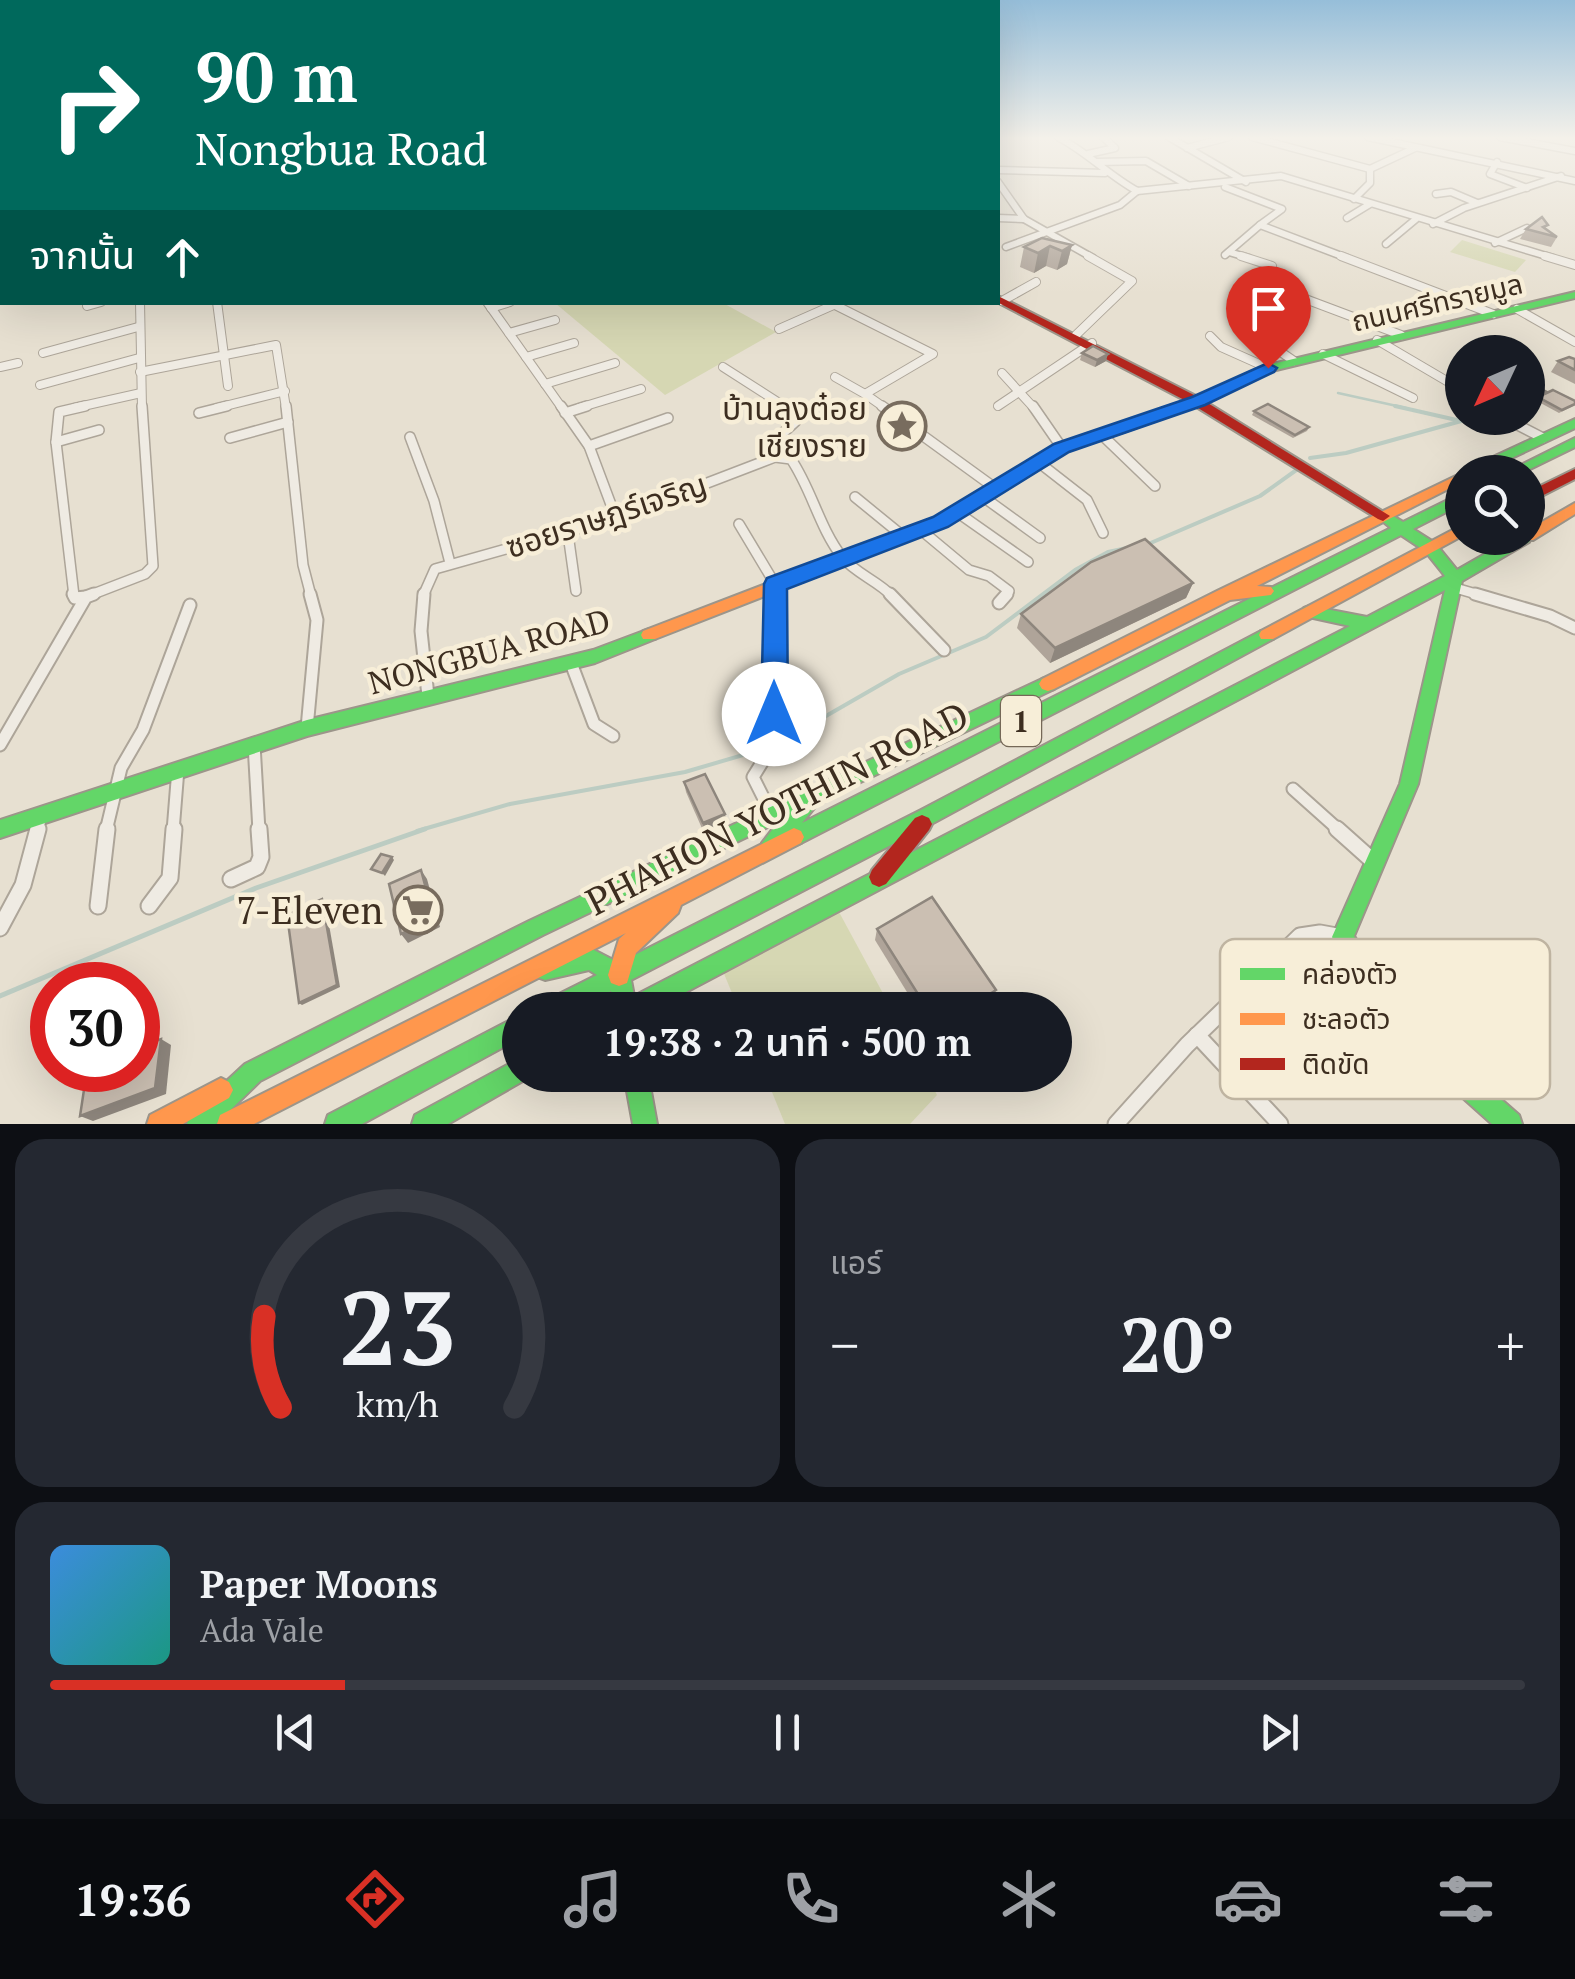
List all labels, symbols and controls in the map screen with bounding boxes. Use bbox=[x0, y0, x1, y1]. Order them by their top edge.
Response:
text: 90 m bbox=[195, 29, 358, 122]
icon: right bbox=[30, 40, 160, 170]
text: Nongbua Road bbox=[195, 118, 488, 178]
text: จากนั้น bbox=[30, 230, 135, 280]
icon: ahead bbox=[155, 230, 210, 285]
street label: ถนนศรีทรายมูล bbox=[1348, 264, 1526, 340]
pin bbox=[1226, 266, 1311, 369]
icon: arrive bbox=[1241, 281, 1296, 336]
north arrow bbox=[1445, 335, 1545, 435]
map controls bbox=[1445, 335, 1545, 555]
place label: บ้านลุงต๋อย เชียงราย bbox=[722, 387, 867, 466]
place icon: บ้านลุงต๋อย เชียงราย bbox=[876, 400, 928, 452]
button: search bbox=[1445, 455, 1545, 555]
street label: ซอยราษฎร์เจริญ bbox=[500, 463, 712, 567]
street label: NONGBUA ROAD bbox=[363, 599, 615, 703]
position arrow bbox=[722, 662, 826, 766]
street label: PHAHON YOTHIN ROAD bbox=[577, 690, 977, 926]
road number: 1 bbox=[1001, 696, 1041, 746]
supermarket icon: 7-Eleven bbox=[392, 884, 444, 936]
place label: 7-Eleven bbox=[236, 885, 383, 935]
legend bbox=[1220, 939, 1550, 1099]
text: คล่องตัว bbox=[1302, 955, 1398, 992]
speed limit sign: 30 bbox=[30, 962, 160, 1092]
text: ชะลอตัว bbox=[1302, 1000, 1391, 1037]
text: 19:38 · 2 นาที · 500 m bbox=[603, 1017, 971, 1067]
text: ติดขัด bbox=[1302, 1045, 1370, 1082]
text: แอร์ bbox=[830, 1241, 882, 1283]
text: 23 bbox=[339, 1257, 456, 1395]
text: 20° bbox=[1120, 1294, 1235, 1393]
text: − bbox=[830, 1308, 859, 1381]
text: + bbox=[1496, 1308, 1525, 1381]
text: km/h bbox=[356, 1380, 439, 1427]
text: Paper Moons bbox=[200, 1559, 438, 1609]
text: Ada Vale bbox=[200, 1609, 324, 1651]
icon: previous bbox=[268, 1705, 323, 1760]
icon: pause bbox=[760, 1705, 815, 1760]
icon: next bbox=[1252, 1705, 1307, 1760]
icon: directions bbox=[340, 1864, 410, 1934]
icon: music bbox=[558, 1864, 628, 1934]
icon: phone bbox=[776, 1864, 846, 1934]
icon: climate bbox=[994, 1864, 1064, 1934]
icon: car bbox=[1213, 1864, 1283, 1934]
icon: filters bbox=[1431, 1864, 1501, 1934]
text: 19:36 bbox=[74, 1869, 191, 1929]

